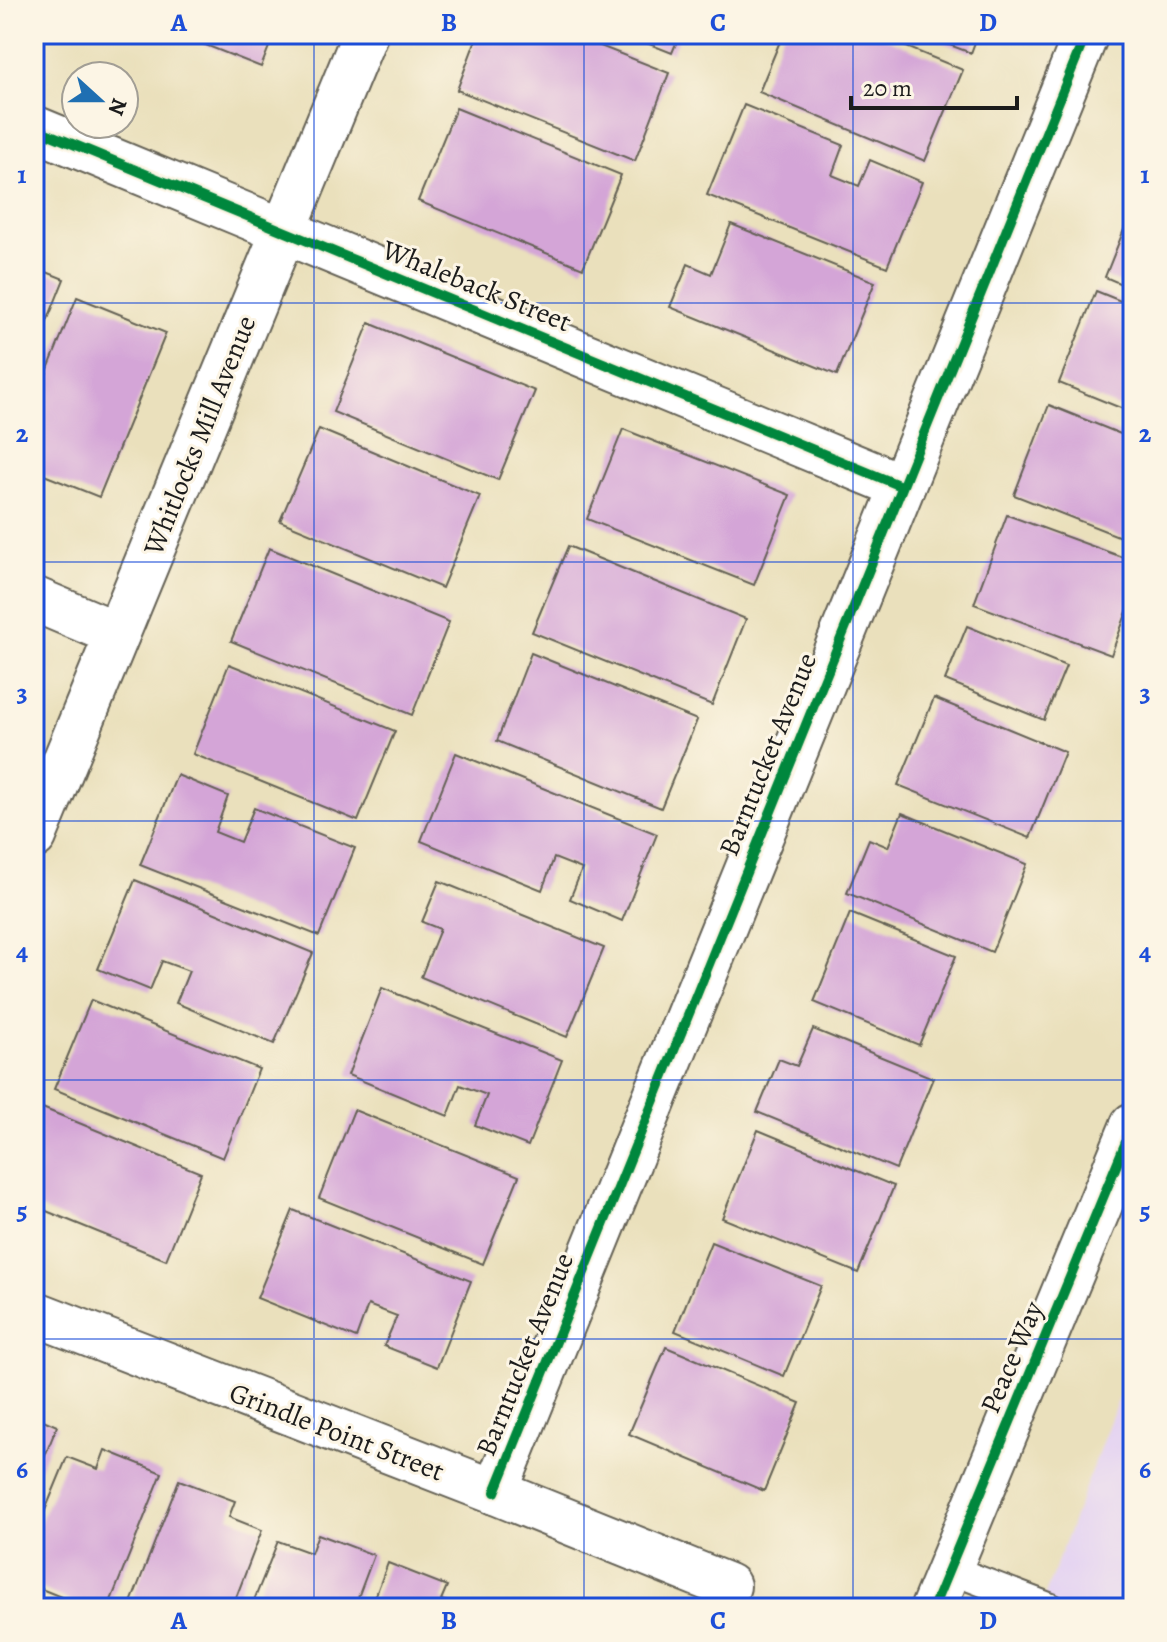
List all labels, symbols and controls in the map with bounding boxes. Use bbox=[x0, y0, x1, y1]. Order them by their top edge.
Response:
text: A bbox=[170, 5, 188, 40]
text: B bbox=[441, 5, 457, 40]
text: C bbox=[710, 5, 726, 40]
text: D bbox=[979, 5, 997, 40]
north arrow bbox=[60, 60, 140, 140]
scale bar bbox=[851, 60, 1017, 110]
text: 20 m bbox=[863, 72, 912, 104]
text: N bbox=[101, 94, 135, 120]
text: 1 bbox=[17, 157, 27, 192]
text: 1 bbox=[1140, 157, 1150, 192]
street label: Whaleback Street bbox=[376, 230, 577, 341]
street label: Whitlocks Mill Avenue bbox=[134, 310, 265, 562]
text: 2 bbox=[16, 416, 29, 451]
text: 2 bbox=[1139, 416, 1152, 451]
street label: Barntucket Avenue bbox=[710, 647, 826, 862]
text: 3 bbox=[16, 675, 28, 710]
text: 3 bbox=[1139, 675, 1151, 710]
text: 4 bbox=[16, 934, 28, 969]
text: 4 bbox=[1139, 934, 1151, 969]
text: 5 bbox=[16, 1193, 28, 1228]
text: 5 bbox=[1139, 1193, 1151, 1228]
street label: Barntucket Avenue bbox=[467, 1247, 583, 1462]
street label: Peace Way bbox=[971, 1295, 1053, 1419]
street label: Grindle Point Street bbox=[224, 1374, 449, 1490]
text: 6 bbox=[16, 1452, 28, 1487]
text: 6 bbox=[1139, 1452, 1151, 1487]
text: A bbox=[170, 1603, 188, 1638]
text: B bbox=[441, 1603, 457, 1638]
text: C bbox=[710, 1603, 726, 1638]
text: D bbox=[979, 1603, 997, 1638]

